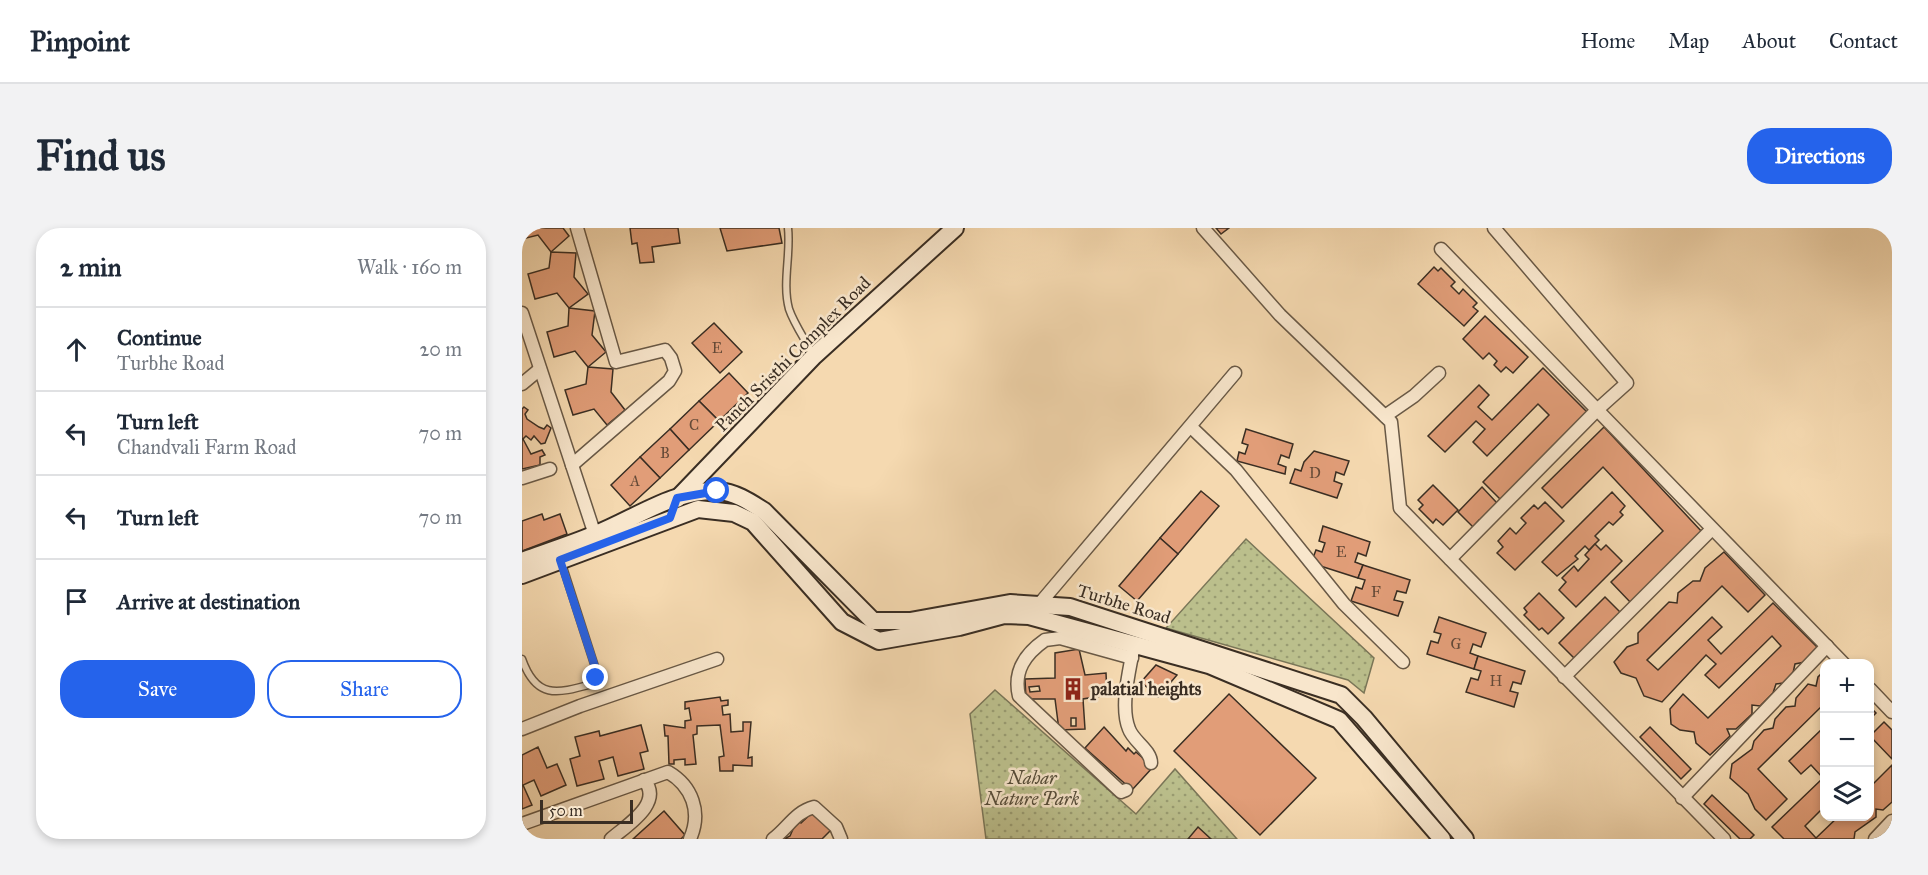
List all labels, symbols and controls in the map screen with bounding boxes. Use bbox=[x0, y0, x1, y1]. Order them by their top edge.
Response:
text: Pinpoint bbox=[30, 24, 130, 59]
text: Home bbox=[1580, 28, 1635, 54]
text: Map bbox=[1668, 28, 1709, 54]
text: About bbox=[1742, 28, 1796, 54]
text: Contact bbox=[1829, 28, 1898, 54]
button: Directions bbox=[1747, 128, 1892, 184]
text: Find us bbox=[36, 130, 166, 182]
text: 2 min bbox=[60, 251, 121, 283]
text: Walk · 160 m bbox=[357, 255, 462, 279]
street label: Panch Sristhi Complex Road bbox=[711, 272, 875, 436]
text: Continue bbox=[117, 324, 202, 351]
icon: ahead bbox=[60, 333, 93, 366]
text: 20 m bbox=[419, 337, 462, 361]
house number: E bbox=[712, 339, 723, 357]
text: Turbhe Road bbox=[117, 351, 224, 375]
text: Turn left bbox=[117, 408, 199, 435]
house number: C bbox=[689, 416, 699, 434]
icon: left bbox=[60, 417, 93, 450]
text: 70 m bbox=[419, 421, 462, 445]
text: Chandvali Farm Road bbox=[117, 435, 296, 459]
house number: B bbox=[660, 444, 670, 462]
house number: D bbox=[1309, 464, 1321, 482]
house number: A bbox=[629, 472, 640, 490]
route start bbox=[703, 477, 729, 503]
icon: left bbox=[60, 501, 93, 534]
text: Turn left bbox=[117, 504, 199, 531]
text: 70 m bbox=[419, 505, 462, 529]
house number: E bbox=[1336, 543, 1347, 561]
street label: Turbhe Road bbox=[1075, 579, 1173, 629]
house number: F bbox=[1371, 583, 1381, 601]
icon: arrive bbox=[60, 585, 93, 618]
text: Arrive at destination bbox=[117, 588, 300, 615]
house number: G bbox=[1451, 635, 1462, 653]
map controls bbox=[1820, 659, 1874, 821]
button: + bbox=[1820, 659, 1874, 713]
button: Save bbox=[60, 660, 255, 718]
button: Share bbox=[267, 660, 462, 718]
route end bbox=[582, 664, 608, 690]
house number: H bbox=[1490, 672, 1503, 690]
building icon: palatial heights bbox=[1060, 676, 1086, 702]
place label: palatial heights bbox=[1090, 678, 1202, 701]
button: − bbox=[1820, 713, 1874, 767]
park label: Nahar Nature Park bbox=[984, 767, 1079, 810]
button: layers bbox=[1820, 767, 1874, 821]
scale bar bbox=[540, 797, 633, 824]
text: 50 m bbox=[549, 801, 583, 820]

